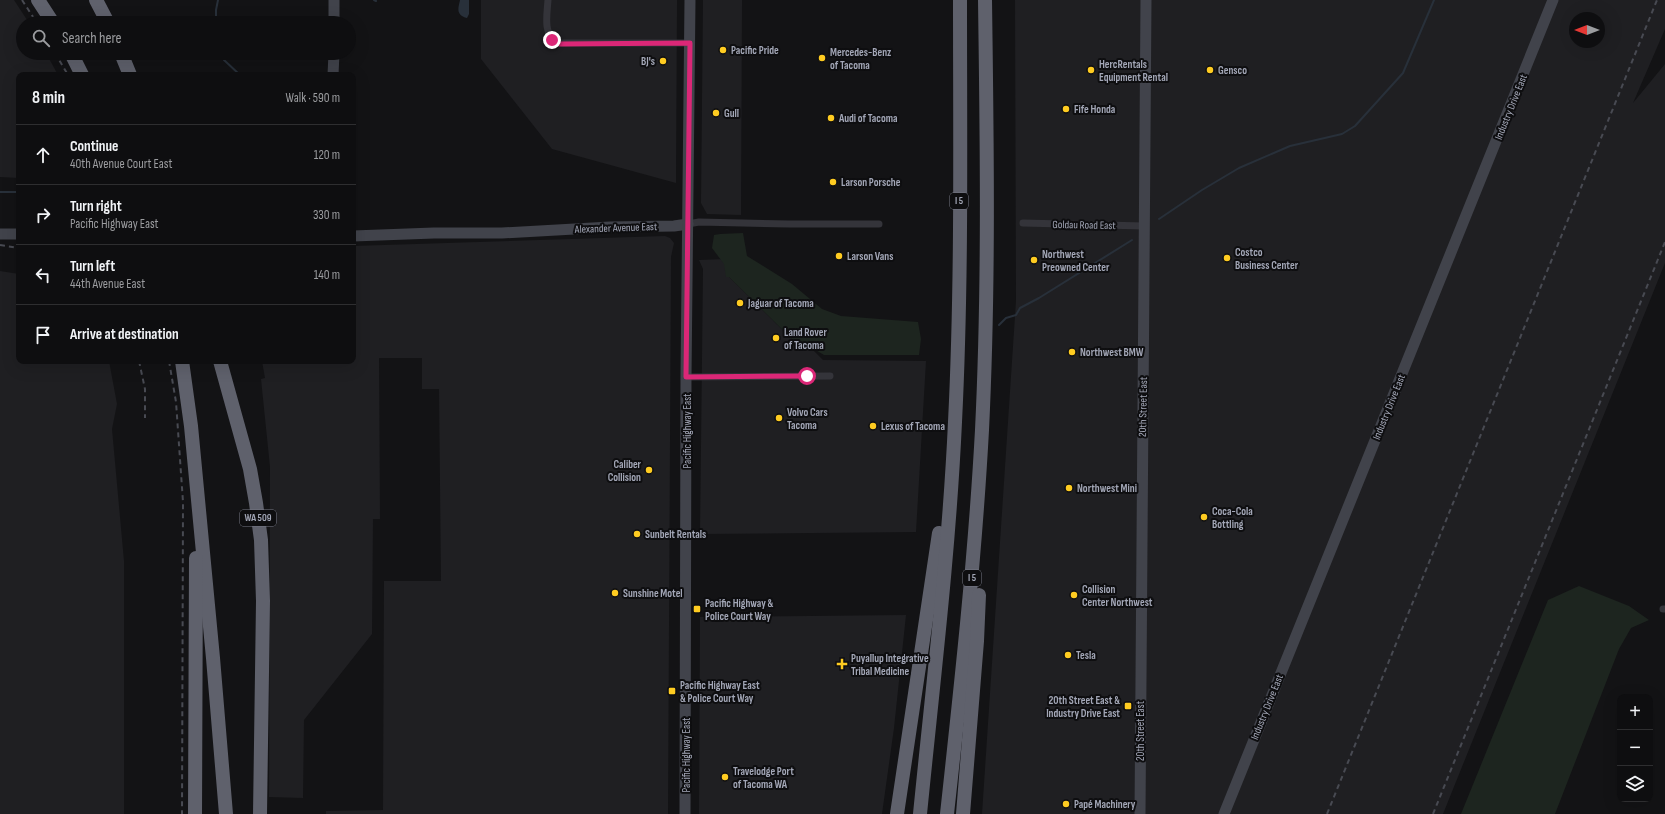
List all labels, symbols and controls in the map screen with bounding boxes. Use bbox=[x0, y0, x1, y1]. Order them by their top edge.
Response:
north arrow bbox=[1569, 12, 1605, 48]
search box bbox=[16, 16, 356, 60]
icon: search bbox=[30, 27, 52, 49]
text: Search here bbox=[62, 29, 122, 48]
route end bbox=[543, 31, 561, 49]
place label: Pacific Pride bbox=[731, 44, 779, 57]
marker: Pacific Pride bbox=[718, 45, 728, 55]
place label: Mercedes-Benz of Tacoma bbox=[830, 46, 892, 72]
marker: Mercedes-Benz of Tacoma bbox=[817, 53, 827, 63]
place label: BJ's bbox=[641, 55, 655, 68]
marker: BJ's bbox=[658, 56, 668, 66]
place label: HercRentals Equipment Rental bbox=[1099, 58, 1168, 84]
place label: Gensco bbox=[1218, 64, 1247, 77]
marker: HercRentals Equipment Rental bbox=[1086, 65, 1096, 75]
marker: Gensco bbox=[1205, 65, 1215, 75]
street label: Industry Drive East bbox=[1492, 72, 1530, 142]
text: 8 min bbox=[32, 88, 65, 108]
text: Walk · 590 m bbox=[286, 90, 340, 106]
place label: Fife Honda bbox=[1074, 103, 1116, 116]
marker: Fife Honda bbox=[1061, 104, 1071, 114]
place label: Gull bbox=[724, 107, 739, 120]
marker: Gull bbox=[711, 108, 721, 118]
place label: Audi of Tacoma bbox=[838, 112, 898, 125]
marker: Audi of Tacoma bbox=[826, 113, 836, 123]
text: Continue bbox=[70, 137, 119, 156]
icon: ahead bbox=[32, 144, 54, 166]
text: 120 m bbox=[314, 147, 340, 163]
text: 40th Avenue Court East bbox=[70, 156, 172, 172]
place label: Larson Porsche bbox=[841, 176, 901, 189]
marker: Larson Porsche bbox=[828, 177, 838, 187]
road number: I 5 bbox=[950, 193, 968, 209]
text: Turn right bbox=[70, 197, 122, 216]
icon: right bbox=[32, 204, 54, 226]
text: 330 m bbox=[313, 207, 340, 223]
text: Pacific Highway East bbox=[70, 216, 159, 232]
street label: Goldau Road East bbox=[1052, 218, 1116, 232]
street label: Alexander Avenue East bbox=[573, 220, 658, 236]
place label: Costco Business Center bbox=[1235, 246, 1299, 272]
place label: Northwest Preowned Center bbox=[1042, 248, 1110, 274]
place label: Larson Vans bbox=[847, 250, 893, 263]
marker: Larson Vans bbox=[834, 251, 844, 261]
marker: Costco Business Center bbox=[1222, 253, 1232, 263]
marker: Northwest Preowned Center bbox=[1029, 255, 1039, 265]
text: Turn left bbox=[70, 257, 115, 276]
icon: left bbox=[32, 264, 54, 286]
text: 140 m bbox=[314, 267, 340, 283]
text: 44th Avenue East bbox=[70, 276, 145, 292]
place label: Jaguar of Tacoma bbox=[747, 297, 814, 310]
marker: Jaguar of Tacoma bbox=[735, 298, 745, 308]
icon: arrive bbox=[32, 324, 54, 346]
text: Arrive at destination bbox=[70, 325, 179, 344]
place label: Land Rover of Tacoma bbox=[784, 326, 827, 352]
marker: Land Rover of Tacoma bbox=[771, 333, 781, 343]
place label: Northwest BMW bbox=[1080, 346, 1144, 359]
marker: Northwest BMW bbox=[1067, 347, 1077, 357]
route start bbox=[798, 367, 816, 385]
street label: Industry Drive East bbox=[1370, 372, 1408, 442]
street label: 20th Street East bbox=[1136, 376, 1150, 437]
street label: Pacific Highway East bbox=[681, 393, 694, 468]
place label: Volvo Cars Tacoma bbox=[787, 406, 828, 432]
marker: Volvo Cars Tacoma bbox=[774, 413, 784, 423]
place label: Lexus of Tacoma bbox=[881, 420, 945, 433]
marker: Lexus of Tacoma bbox=[868, 421, 878, 431]
place label: Caliber Collision bbox=[608, 458, 642, 484]
marker: Caliber Collision bbox=[644, 465, 654, 475]
place label: Northwest Mini bbox=[1077, 482, 1137, 495]
marker: Northwest Mini bbox=[1064, 483, 1074, 493]
place label: Coca-Cola Bottling bbox=[1212, 505, 1253, 531]
road number: WA 509 bbox=[240, 510, 276, 526]
marker: Coca-Cola Bottling bbox=[1199, 512, 1209, 522]
place label: Sunbelt Rentals bbox=[645, 528, 706, 541]
marker: Sunbelt Rentals bbox=[632, 529, 642, 539]
road number: I 5 bbox=[963, 570, 981, 586]
place label: Collision Center Northwest bbox=[1082, 583, 1153, 609]
place label: Sunshine Motel bbox=[623, 587, 683, 600]
marker: Sunshine Motel bbox=[610, 588, 620, 598]
marker: Collision Center Northwest bbox=[1069, 590, 1079, 600]
place label: Pacific Highway & Police Court Way bbox=[705, 597, 774, 623]
marker: Pacific Highway & Police Court Way bbox=[692, 604, 702, 614]
place label: Tesla bbox=[1076, 649, 1096, 662]
marker: Tesla bbox=[1063, 650, 1073, 660]
place label: Puyallup Integrative Tribal Medicine bbox=[851, 652, 929, 678]
marker: Puyallup Integrative Tribal Medicine bbox=[836, 658, 848, 670]
street label: Industry Drive East bbox=[1248, 672, 1286, 742]
place label: Pacific Highway East & Police Court Way bbox=[680, 679, 760, 705]
marker: Pacific Highway East & Police Court Way bbox=[667, 686, 677, 696]
place label: 20th Street East & Industry Drive East bbox=[1046, 694, 1120, 720]
map controls bbox=[1617, 694, 1653, 802]
button: + bbox=[1617, 694, 1653, 730]
street label: 20th Street East bbox=[1134, 700, 1147, 761]
marker: 20th Street East & Industry Drive East bbox=[1123, 701, 1133, 711]
street label: Pacific Highway East bbox=[680, 717, 693, 792]
button: − bbox=[1617, 730, 1653, 766]
place label: Travelodge Port of Tacoma WA bbox=[733, 765, 794, 791]
button: layers bbox=[1617, 766, 1653, 802]
marker: Travelodge Port of Tacoma WA bbox=[720, 772, 730, 782]
place label: Papé Machinery bbox=[1074, 798, 1136, 811]
marker: Papé Machinery bbox=[1061, 799, 1071, 809]

